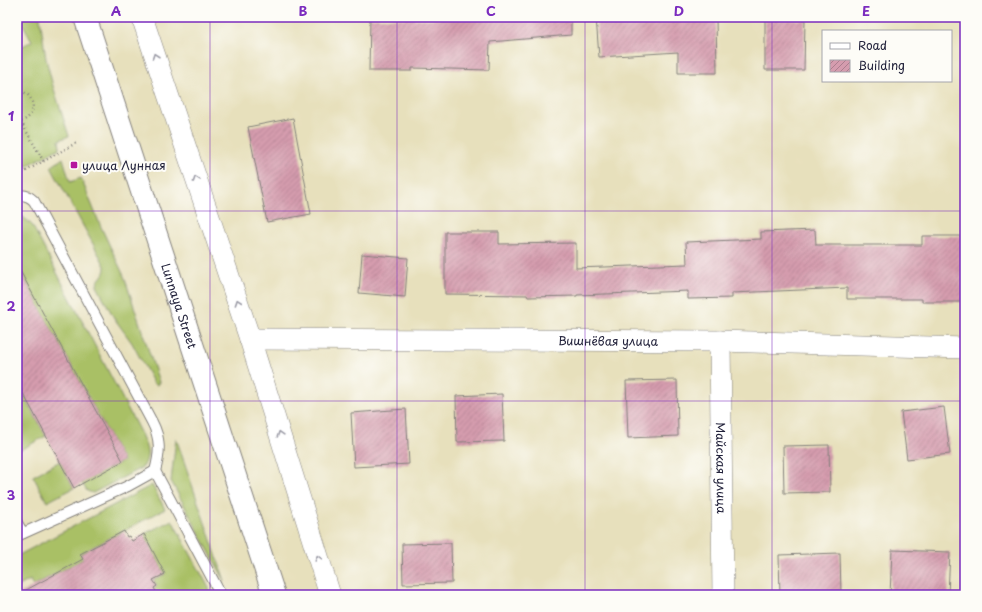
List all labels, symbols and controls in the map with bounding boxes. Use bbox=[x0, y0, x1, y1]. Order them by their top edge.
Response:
text: A bbox=[111, 1, 121, 20]
text: B bbox=[299, 1, 308, 20]
text: C bbox=[486, 1, 496, 20]
text: D bbox=[674, 1, 684, 20]
text: E bbox=[862, 1, 870, 20]
legend bbox=[822, 30, 952, 82]
text: Road bbox=[858, 36, 887, 54]
one-way arrow bbox=[151, 52, 160, 59]
text: Building bbox=[858, 56, 905, 74]
text: 1 bbox=[8, 106, 14, 125]
place label: улица Лунная bbox=[82, 156, 166, 174]
marker: улица Лунная bbox=[69, 160, 79, 170]
one-way arrow bbox=[193, 176, 201, 183]
street label: Lunnaya Street bbox=[157, 261, 202, 351]
text: 2 bbox=[6, 296, 16, 315]
one-way arrow bbox=[234, 299, 243, 306]
street label: Вишнёвая улица bbox=[558, 331, 658, 350]
street label: Майская улица bbox=[712, 422, 731, 514]
one-way arrow bbox=[276, 430, 285, 437]
text: 3 bbox=[7, 485, 16, 504]
one-way arrow bbox=[315, 554, 323, 561]

